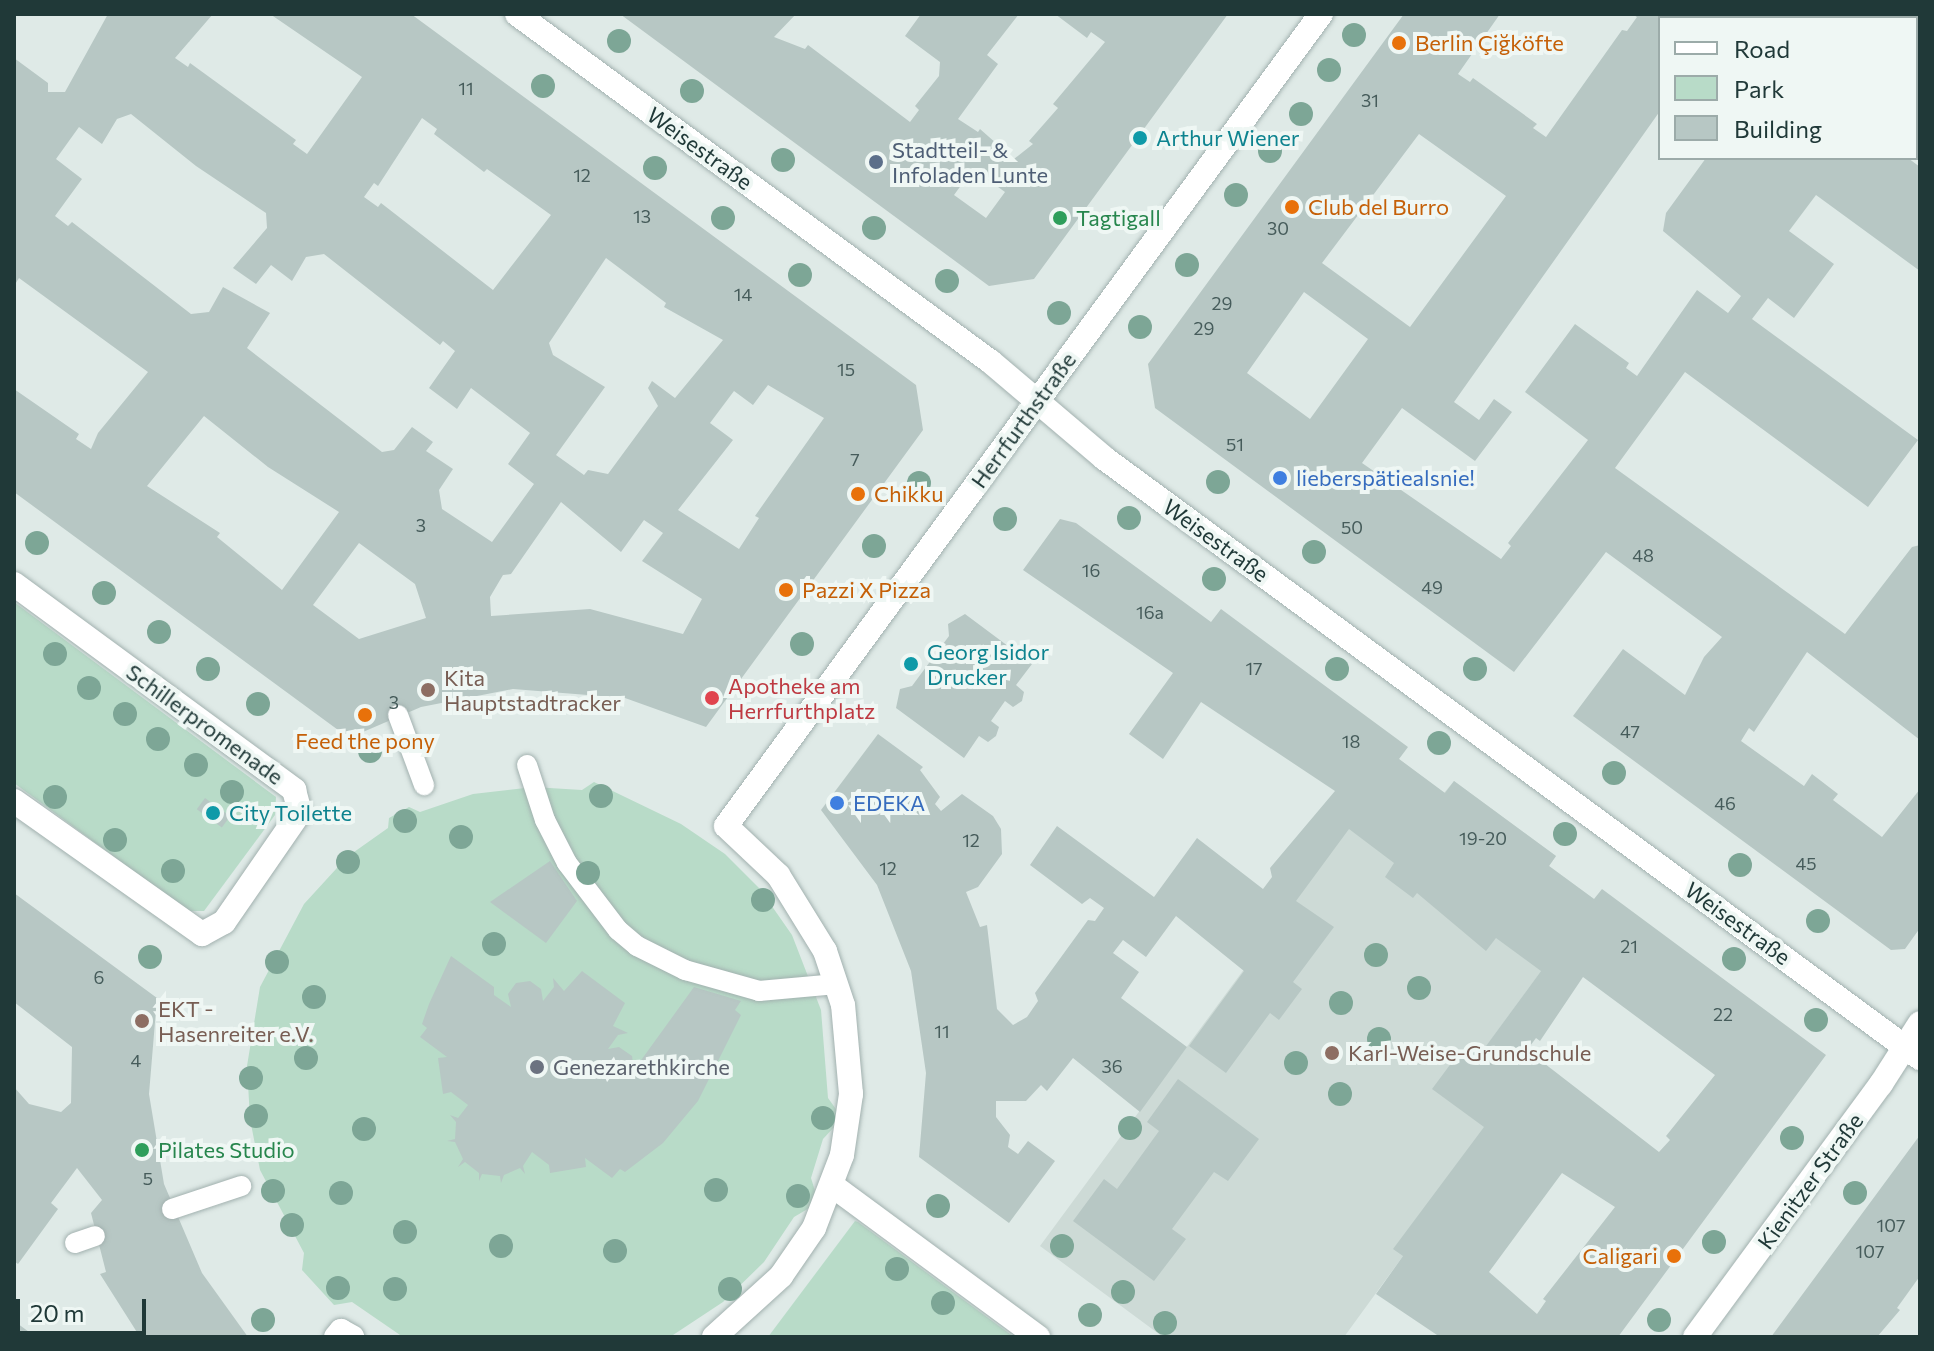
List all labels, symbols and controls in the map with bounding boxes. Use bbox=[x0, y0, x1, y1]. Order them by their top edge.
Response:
legend bbox=[1658, 16, 1918, 160]
place label: Berlin Çiğköfte bbox=[1415, 30, 1564, 56]
marker: Berlin Çiğköfte bbox=[1390, 34, 1408, 52]
text: Road bbox=[1734, 34, 1790, 63]
text: Park bbox=[1734, 74, 1784, 103]
house number: 11 bbox=[458, 77, 474, 99]
house number: 31 bbox=[1361, 89, 1379, 111]
street label: Weisestraße bbox=[642, 101, 758, 195]
text: Building bbox=[1734, 114, 1822, 143]
place label: Arthur Wiener bbox=[1156, 125, 1300, 151]
marker: Arthur Wiener bbox=[1131, 129, 1149, 147]
place label: Stadtteil- & Infoladen Lunte bbox=[892, 136, 1048, 188]
marker: Stadtteil- & Infoladen Lunte bbox=[867, 153, 885, 171]
house number: 12 bbox=[573, 164, 591, 186]
place label: Club del Burro bbox=[1308, 194, 1449, 220]
marker: Club del Burro bbox=[1283, 198, 1301, 216]
house number: 13 bbox=[633, 205, 651, 227]
place label: Tagtigall bbox=[1076, 205, 1161, 231]
marker: Tagtigall bbox=[1051, 209, 1069, 227]
house number: 30 bbox=[1267, 217, 1289, 239]
house number: 14 bbox=[734, 283, 752, 305]
house number: 29 bbox=[1212, 292, 1232, 314]
house number: 29 bbox=[1194, 317, 1214, 339]
street label: Herrfurthstraße bbox=[965, 347, 1081, 493]
house number: 15 bbox=[837, 358, 855, 380]
house number: 51 bbox=[1226, 433, 1244, 455]
house number: 7 bbox=[850, 448, 860, 470]
place label: lieberspätiealsnie! bbox=[1296, 465, 1475, 491]
marker: lieberspätiealsnie! bbox=[1271, 469, 1289, 487]
place label: Chikku bbox=[874, 481, 943, 507]
marker: Chikku bbox=[849, 485, 867, 503]
street label: Weisestraße bbox=[1158, 493, 1274, 587]
house number: 3 bbox=[416, 514, 426, 536]
house number: 50 bbox=[1341, 516, 1363, 538]
house number: 48 bbox=[1632, 544, 1654, 566]
house number: 16 bbox=[1082, 559, 1100, 581]
house number: 49 bbox=[1421, 576, 1443, 598]
place label: Pazzi X Pizza bbox=[802, 577, 931, 603]
marker: Pazzi X Pizza bbox=[777, 581, 795, 599]
house number: 16a bbox=[1136, 601, 1164, 623]
place label: Georg Isidor Drucker bbox=[927, 638, 1049, 690]
marker: Georg Isidor Drucker bbox=[902, 655, 920, 673]
house number: 17 bbox=[1245, 657, 1263, 679]
street label: Schillerpromenade bbox=[121, 658, 289, 790]
place label: Kita Hauptstadtracker bbox=[444, 664, 621, 716]
place label: Apotheke am Herrfurthplatz bbox=[728, 672, 875, 724]
marker: Kita Hauptstadtracker bbox=[419, 681, 437, 699]
marker: Apotheke am Herrfurthplatz bbox=[703, 689, 721, 707]
house number: 3 bbox=[389, 691, 399, 713]
marker: Feed the pony bbox=[356, 706, 374, 724]
house number: 47 bbox=[1620, 720, 1640, 742]
place label: Feed the pony bbox=[295, 728, 435, 754]
house number: 18 bbox=[1342, 730, 1360, 752]
place label: EDEKA bbox=[853, 790, 925, 816]
house number: 46 bbox=[1714, 792, 1736, 814]
marker: EDEKA bbox=[828, 794, 846, 812]
place label: City Toilette bbox=[229, 800, 352, 826]
marker: City Toilette bbox=[204, 804, 222, 822]
house number: 19-20 bbox=[1459, 827, 1507, 849]
house number: 12 bbox=[962, 829, 980, 851]
house number: 45 bbox=[1795, 852, 1817, 874]
house number: 12 bbox=[879, 857, 897, 879]
street label: Weisestraße bbox=[1680, 876, 1796, 970]
house number: 21 bbox=[1620, 935, 1638, 957]
house number: 6 bbox=[94, 966, 104, 988]
place label: EKT - Hasenreiter e.V. bbox=[158, 995, 314, 1046]
house number: 22 bbox=[1713, 1003, 1733, 1025]
marker: EKT - Hasenreiter e.V. bbox=[133, 1012, 151, 1030]
house number: 11 bbox=[934, 1020, 950, 1042]
place label: Karl-Weise-Grundschule bbox=[1348, 1040, 1591, 1066]
marker: Karl-Weise-Grundschule bbox=[1323, 1044, 1341, 1062]
house number: 4 bbox=[131, 1049, 141, 1071]
place label: Genezarethkirche bbox=[553, 1054, 730, 1080]
house number: 36 bbox=[1101, 1055, 1123, 1077]
marker: Genezarethkirche bbox=[528, 1058, 546, 1076]
street label: Kienitzer Straße bbox=[1752, 1108, 1868, 1254]
place label: Pilates Studio bbox=[158, 1137, 295, 1163]
marker: Pilates Studio bbox=[133, 1141, 151, 1159]
house number: 5 bbox=[143, 1167, 153, 1189]
house number: 107 bbox=[1877, 1214, 1905, 1236]
house number: 107 bbox=[1856, 1240, 1884, 1262]
place label: Caligari bbox=[1582, 1243, 1658, 1269]
marker: Caligari bbox=[1665, 1247, 1683, 1265]
scale bar bbox=[20, 1283, 150, 1333]
text: 20 m bbox=[30, 1298, 84, 1327]

